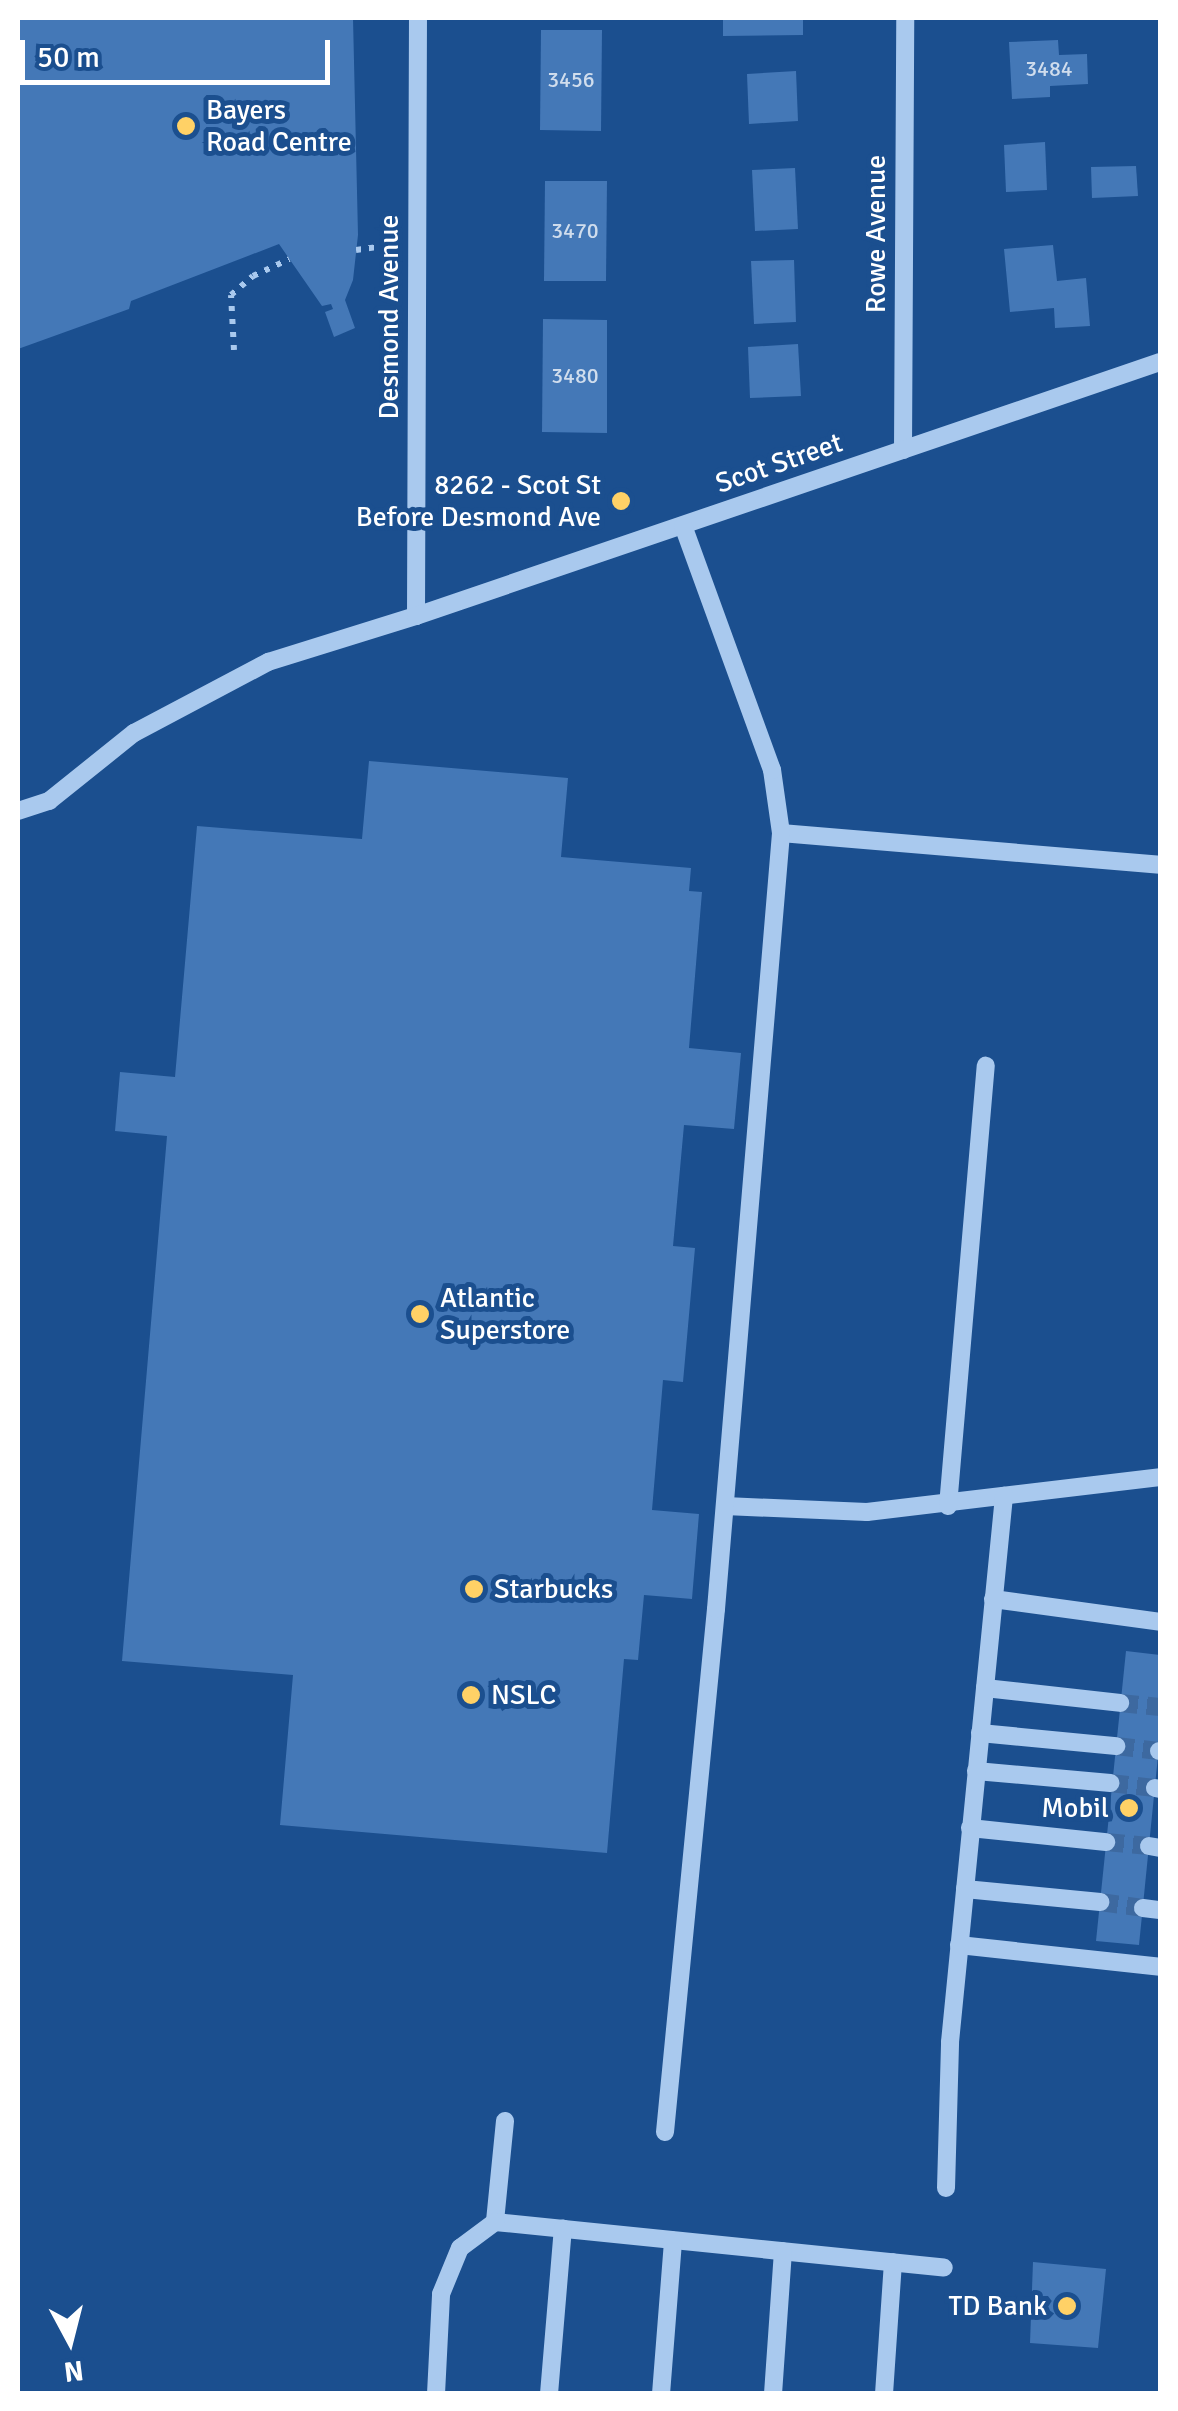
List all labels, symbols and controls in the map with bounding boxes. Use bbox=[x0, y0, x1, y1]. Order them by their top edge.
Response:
scale bar bbox=[25, 20, 335, 82]
text: 50 m bbox=[37, 39, 100, 76]
house number: 3484 bbox=[1025, 56, 1073, 82]
house number: 3456 bbox=[547, 67, 595, 93]
place label: Bayers Road Centre bbox=[206, 93, 352, 159]
marker: Bayers Road Centre bbox=[175, 115, 197, 137]
street label: Rowe Avenue bbox=[859, 155, 893, 313]
street label: Desmond Avenue bbox=[372, 214, 406, 420]
house number: 3470 bbox=[551, 218, 599, 244]
house number: 3480 bbox=[551, 363, 599, 389]
street label: Scot Street bbox=[711, 426, 847, 500]
place label: 8262 - Scot St Before Desmond Ave bbox=[356, 468, 601, 534]
marker: 8262 - Scot St Before Desmond Ave bbox=[610, 490, 632, 512]
place label: Atlantic Superstore bbox=[440, 1281, 570, 1347]
marker: Atlantic Superstore bbox=[409, 1303, 431, 1325]
place label: Starbucks bbox=[494, 1572, 613, 1606]
marker: Starbucks bbox=[463, 1578, 485, 1600]
place label: NSLC bbox=[491, 1678, 556, 1712]
marker: NSLC bbox=[460, 1684, 482, 1706]
place label: Mobil bbox=[1041, 1791, 1109, 1825]
marker: Mobil bbox=[1118, 1797, 1140, 1819]
place label: TD Bank bbox=[948, 2289, 1047, 2323]
north arrow bbox=[20, 2291, 120, 2391]
marker: TD Bank bbox=[1056, 2295, 1078, 2317]
text: N bbox=[62, 2353, 85, 2389]

